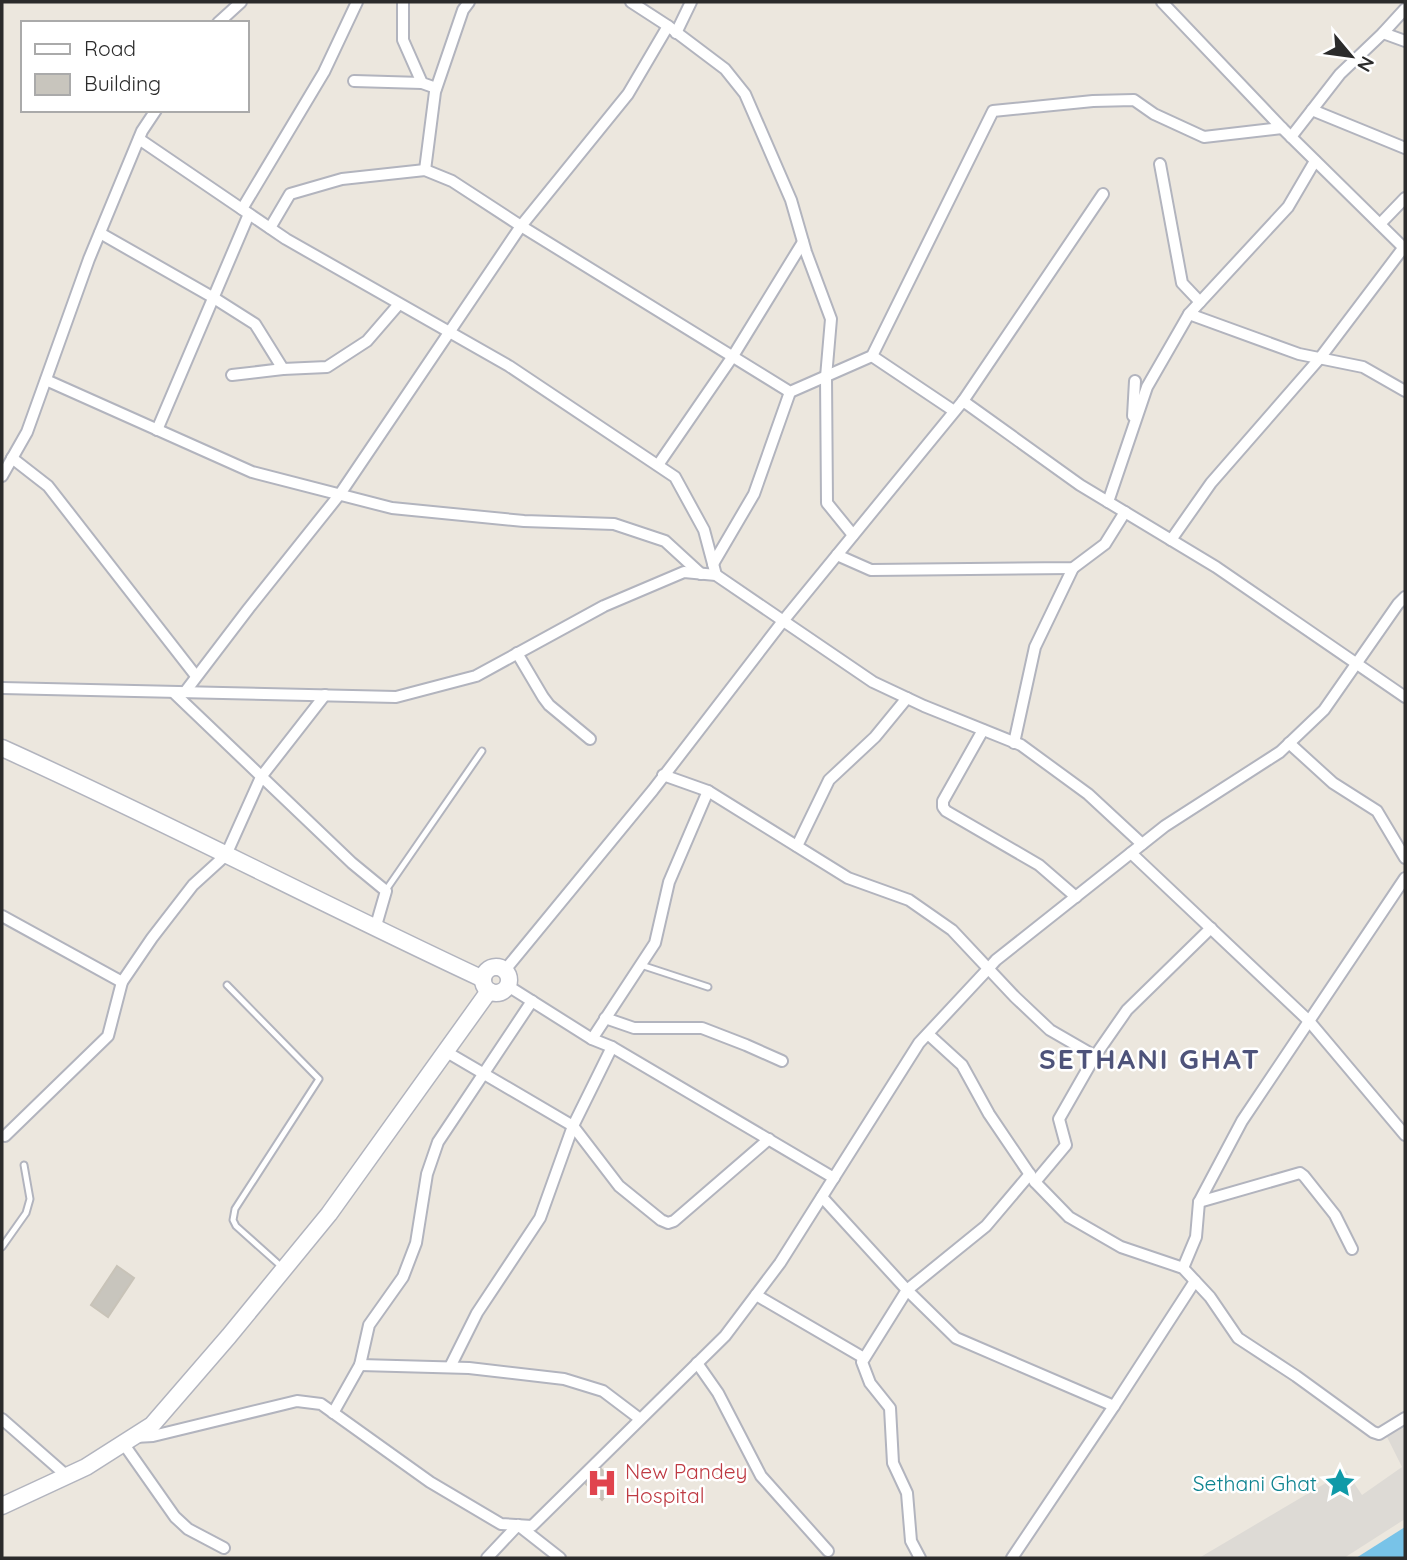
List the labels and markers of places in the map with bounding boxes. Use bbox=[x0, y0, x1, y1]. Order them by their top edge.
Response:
place label: New Pandey Hospital bbox=[625, 1458, 747, 1508]
hospital icon: New Pandey Hospital bbox=[585, 1466, 619, 1500]
place icon: Sethani Ghat bbox=[1323, 1466, 1357, 1500]
place label: Sethani Ghat bbox=[1193, 1470, 1317, 1496]

